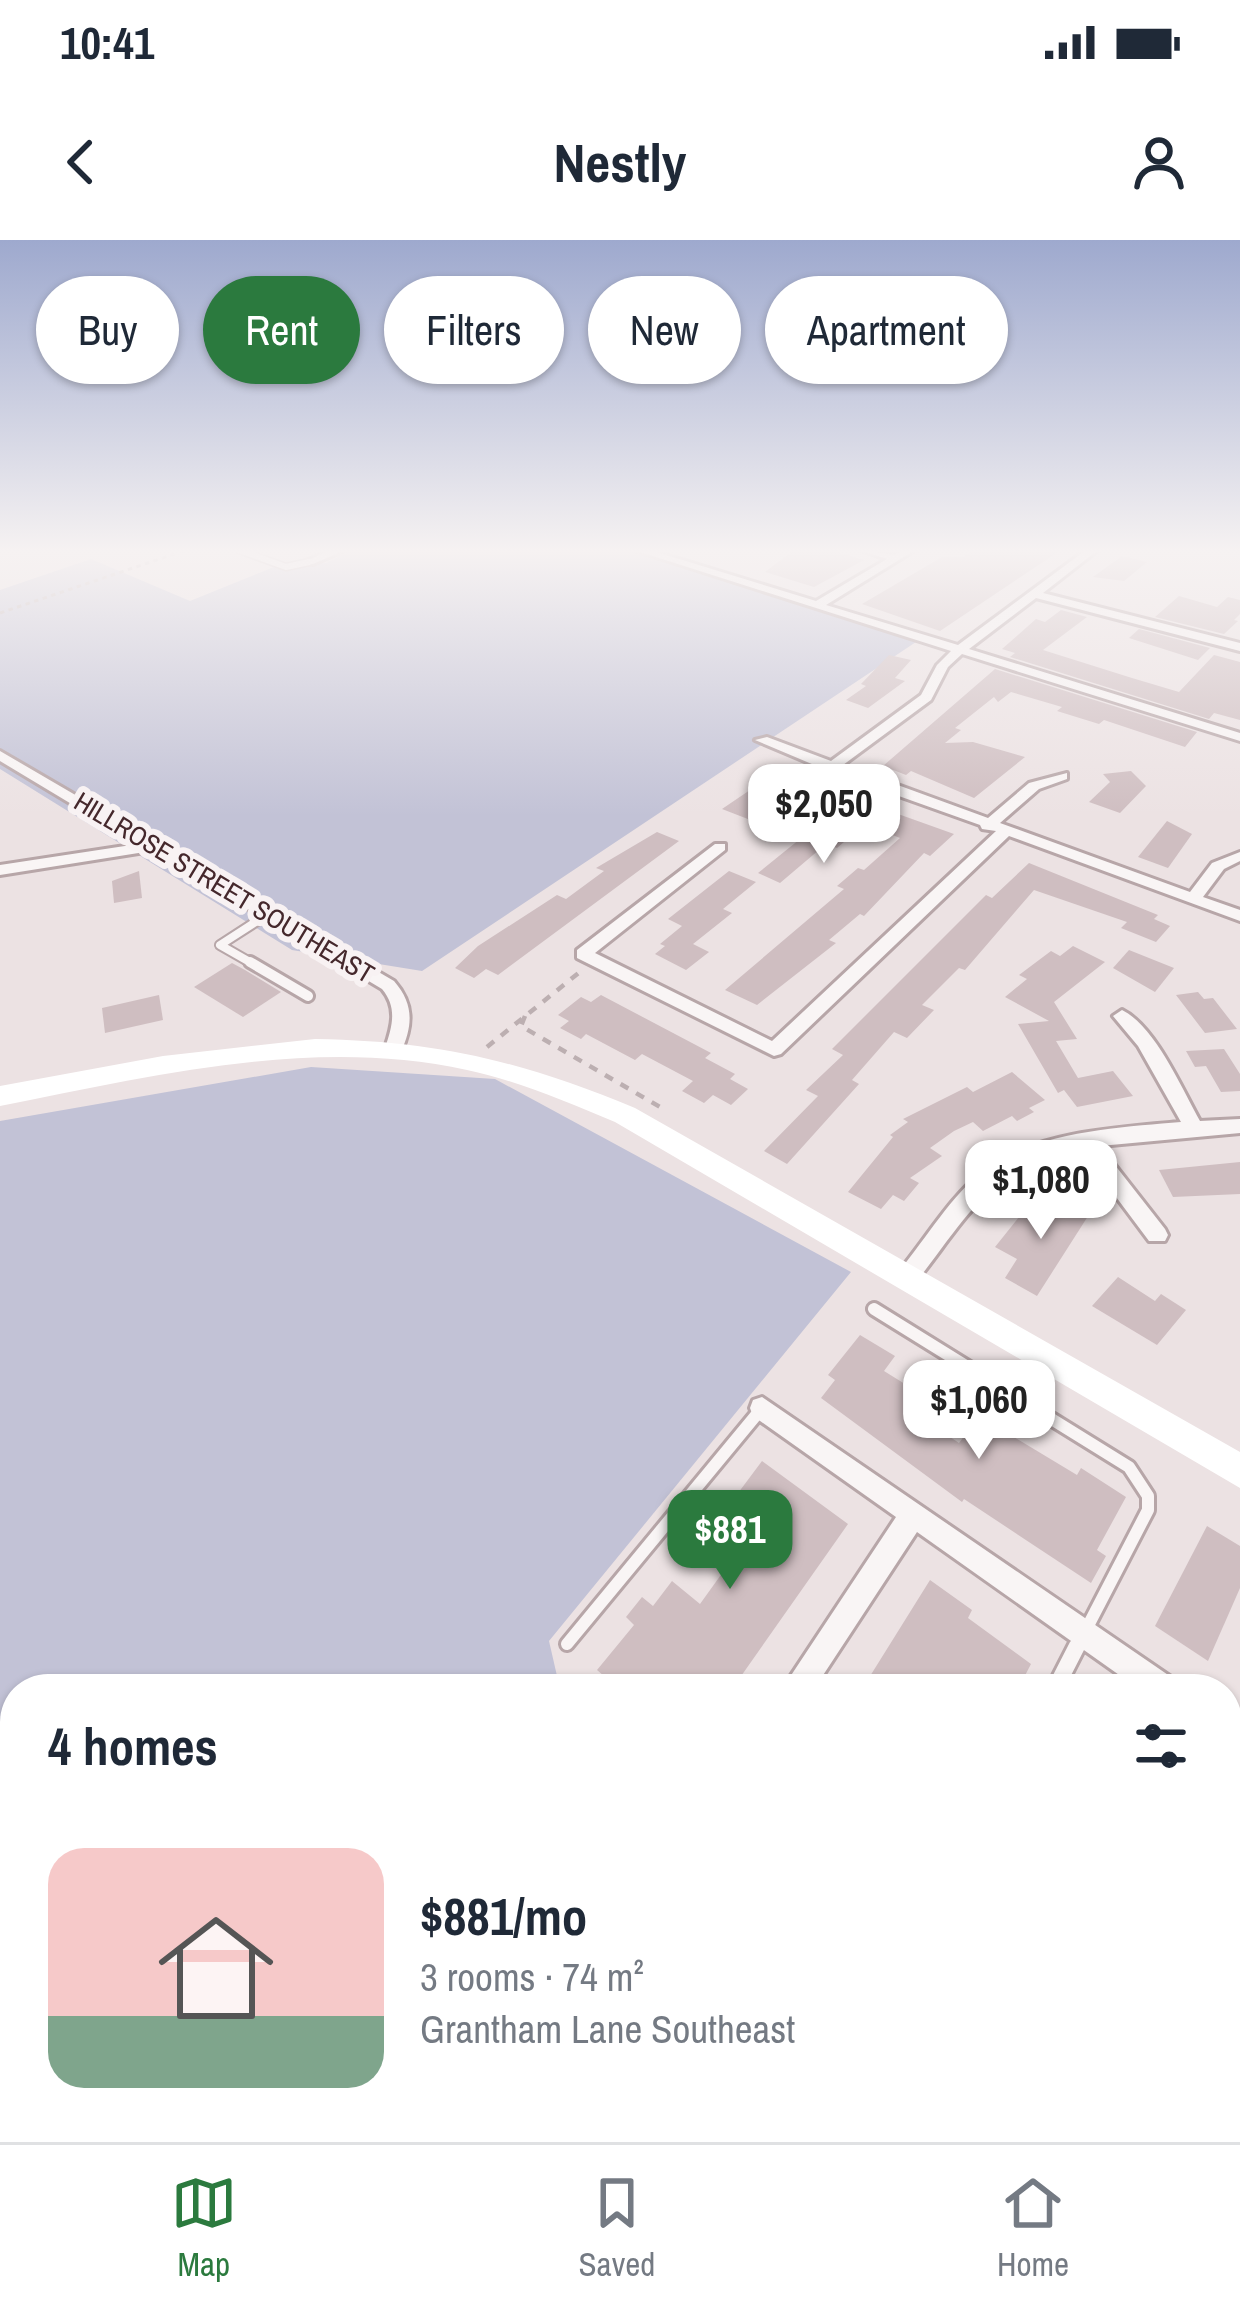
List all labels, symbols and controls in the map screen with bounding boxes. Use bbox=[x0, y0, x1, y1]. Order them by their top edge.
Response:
text: 10:41 bbox=[60, 12, 154, 73]
text: Nestly bbox=[554, 126, 686, 199]
icon: back bbox=[48, 129, 114, 195]
icon: person bbox=[1126, 129, 1192, 195]
chip: Buy bbox=[36, 276, 179, 384]
chip: Rent bbox=[203, 276, 360, 384]
chip: Filters bbox=[384, 276, 564, 384]
chip: New bbox=[588, 276, 741, 384]
chip: Apartment bbox=[765, 276, 1008, 384]
pin: $2,050 bbox=[726, 764, 922, 866]
text: $2,050 bbox=[775, 777, 873, 829]
street label: HILLROSE STREET SOUTHEAST bbox=[68, 783, 381, 991]
pin: $1,080 bbox=[943, 1140, 1139, 1242]
text: $1,080 bbox=[992, 1153, 1090, 1205]
pin: $1,060 bbox=[881, 1360, 1077, 1462]
text: $1,060 bbox=[930, 1373, 1028, 1425]
pin: $881 bbox=[659, 1490, 801, 1592]
text: $881 bbox=[694, 1503, 766, 1555]
text: 4 homes bbox=[48, 1712, 218, 1781]
icon: filters bbox=[1128, 1713, 1194, 1779]
text: $881/mo bbox=[420, 1882, 587, 1951]
icon: home bbox=[144, 1896, 288, 2040]
text: 3 rooms · 74 m² bbox=[420, 1951, 644, 2003]
text: Grantham Lane Southeast bbox=[420, 2003, 795, 2055]
tab: Map bbox=[171, 2170, 237, 2286]
tab: Saved bbox=[579, 2170, 655, 2286]
tab: Home bbox=[997, 2170, 1069, 2286]

